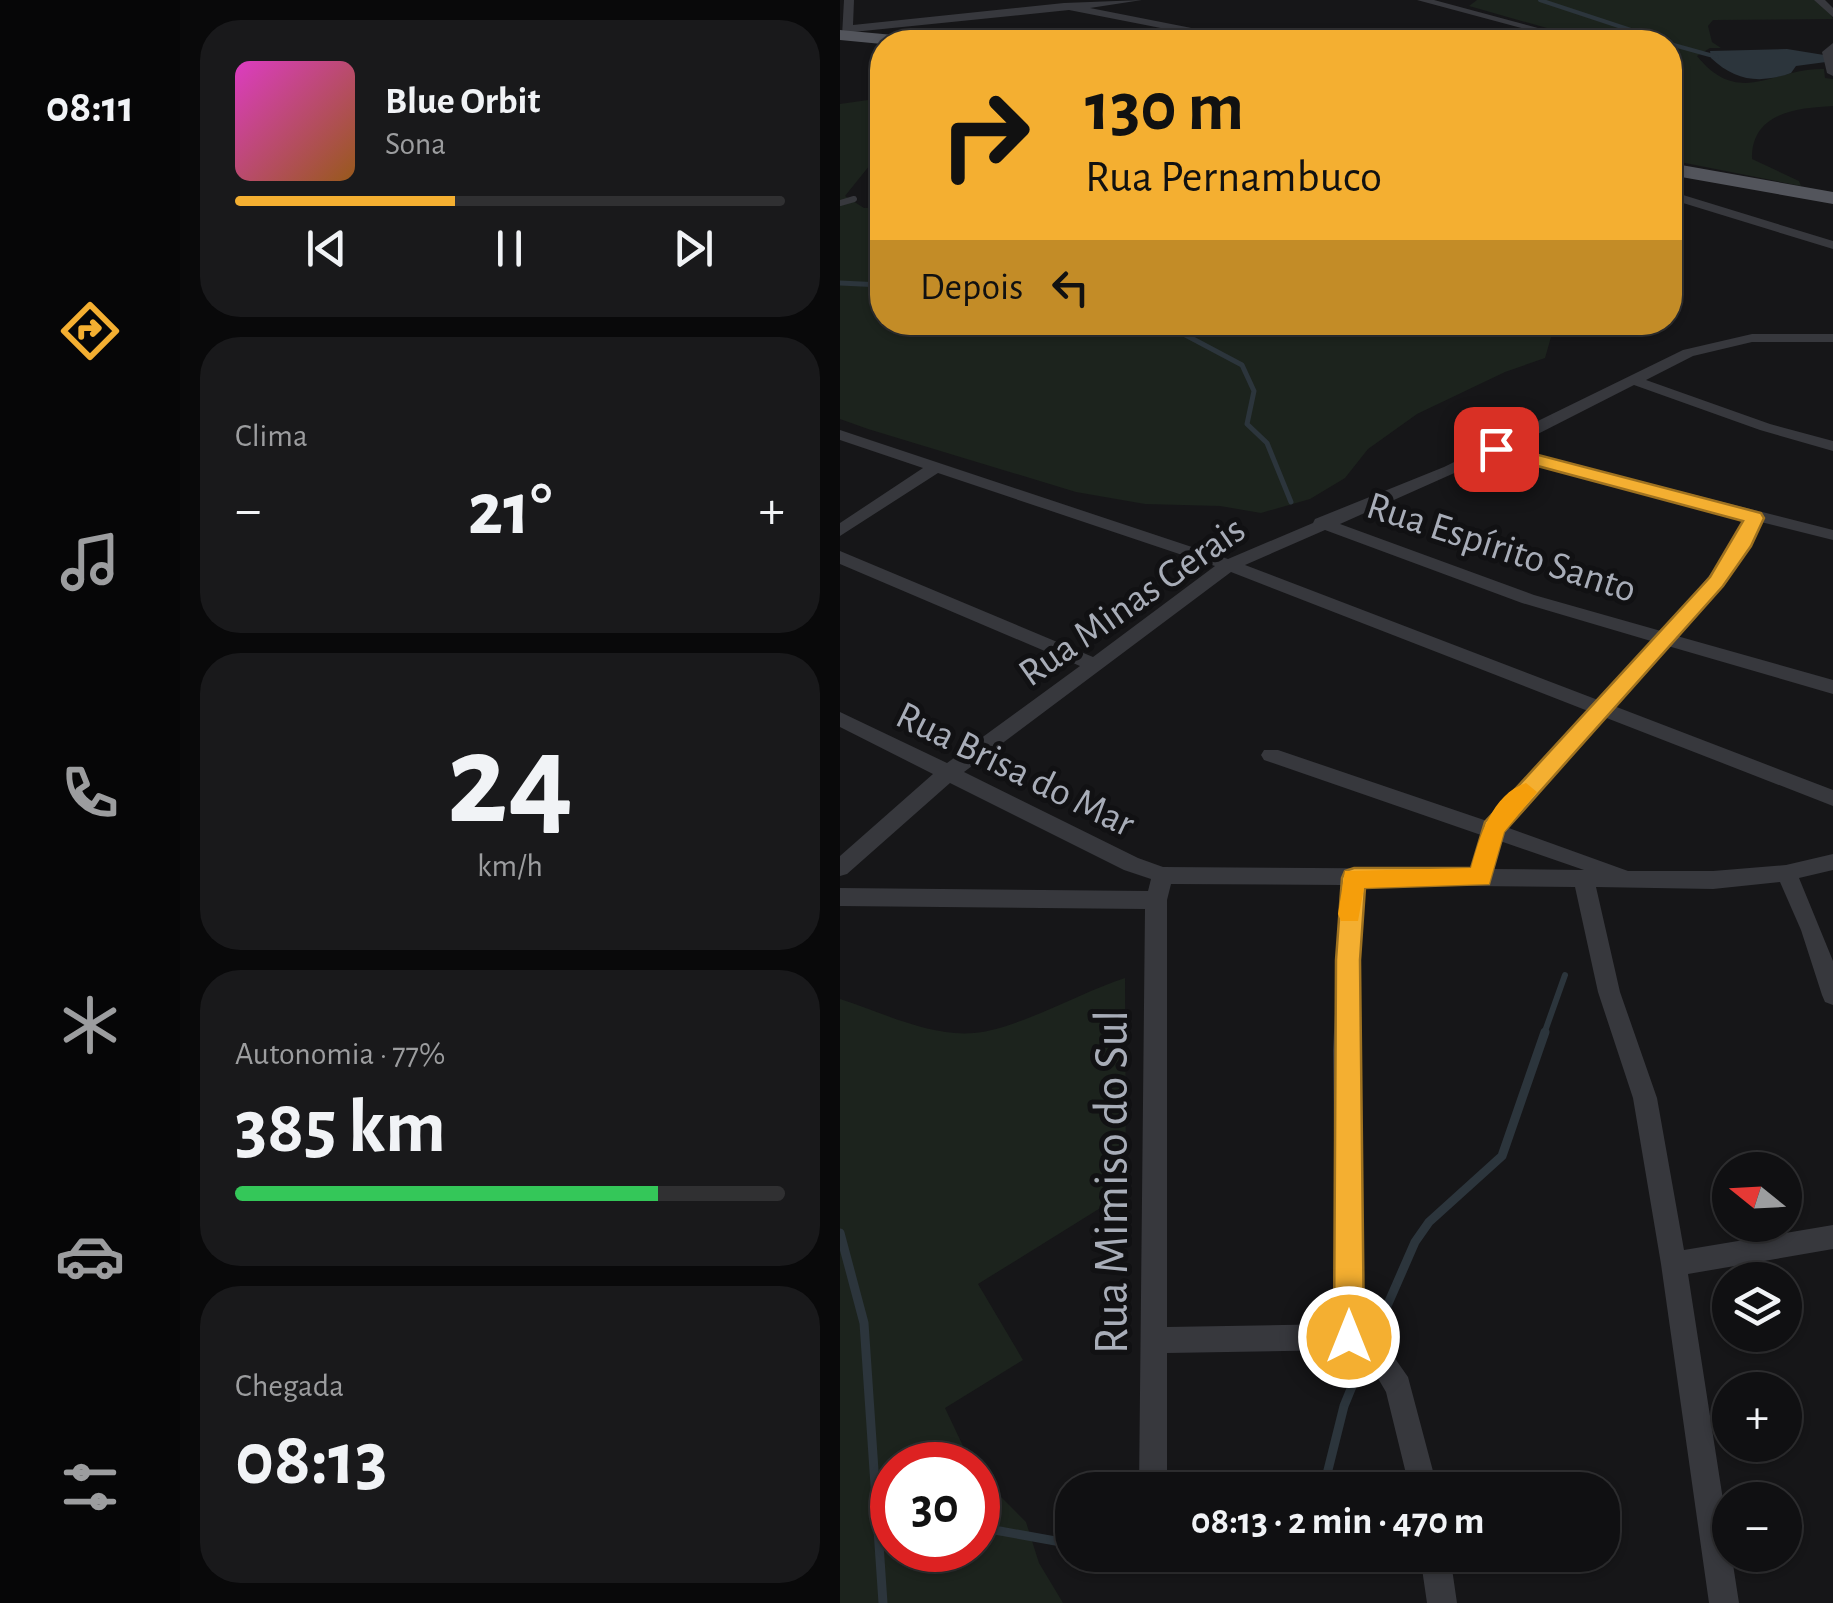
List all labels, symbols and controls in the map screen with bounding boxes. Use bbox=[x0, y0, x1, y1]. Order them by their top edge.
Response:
icon: right bbox=[920, 70, 1050, 200]
text: 130 m bbox=[1085, 73, 1244, 143]
text: Blue Orbit bbox=[385, 83, 540, 121]
text: 08:11 bbox=[46, 85, 134, 130]
text: Sona bbox=[385, 128, 446, 160]
text: Rua Pernambuco bbox=[1085, 155, 1382, 200]
icon: previous bbox=[299, 221, 354, 276]
icon: pause bbox=[482, 221, 537, 276]
icon: next bbox=[666, 221, 721, 276]
icon: left bbox=[1043, 260, 1098, 315]
text: Depois bbox=[920, 269, 1023, 307]
icon: directions bbox=[55, 296, 125, 366]
pin bbox=[1454, 407, 1539, 492]
text: Clima bbox=[235, 420, 308, 452]
icon: arrive bbox=[1469, 422, 1524, 477]
text: 21° bbox=[468, 473, 552, 548]
text: − bbox=[235, 483, 261, 538]
text: + bbox=[759, 483, 785, 538]
street label: Rua Espírito Santo bbox=[1362, 486, 1641, 610]
street label: Rua Minas Gerais bbox=[1012, 509, 1252, 694]
icon: music bbox=[55, 527, 125, 597]
street label: Rua Brisa do Mar bbox=[890, 695, 1141, 845]
text: 24 bbox=[447, 717, 573, 847]
icon: phone bbox=[55, 758, 125, 828]
text: km/h bbox=[477, 850, 543, 882]
icon: climate bbox=[55, 990, 125, 1060]
street label: Rua Mimiso do Sul bbox=[1089, 1010, 1137, 1354]
text: Autonomia · 77% bbox=[235, 1038, 445, 1070]
text: 385 km bbox=[235, 1091, 446, 1166]
north arrow bbox=[1712, 1152, 1802, 1242]
map controls bbox=[1712, 1152, 1802, 1572]
icon: car bbox=[55, 1221, 125, 1291]
button: layers bbox=[1712, 1262, 1802, 1352]
position arrow bbox=[1297, 1285, 1401, 1389]
text: Chegada bbox=[235, 1370, 344, 1402]
button: + bbox=[1712, 1372, 1802, 1462]
text: 08:13 bbox=[235, 1423, 388, 1498]
speed limit sign: 30 bbox=[870, 1442, 1000, 1572]
icon: filters bbox=[55, 1452, 125, 1522]
button: − bbox=[1712, 1482, 1802, 1572]
text: 08:13 · 2 min · 470 m bbox=[1191, 1503, 1484, 1541]

